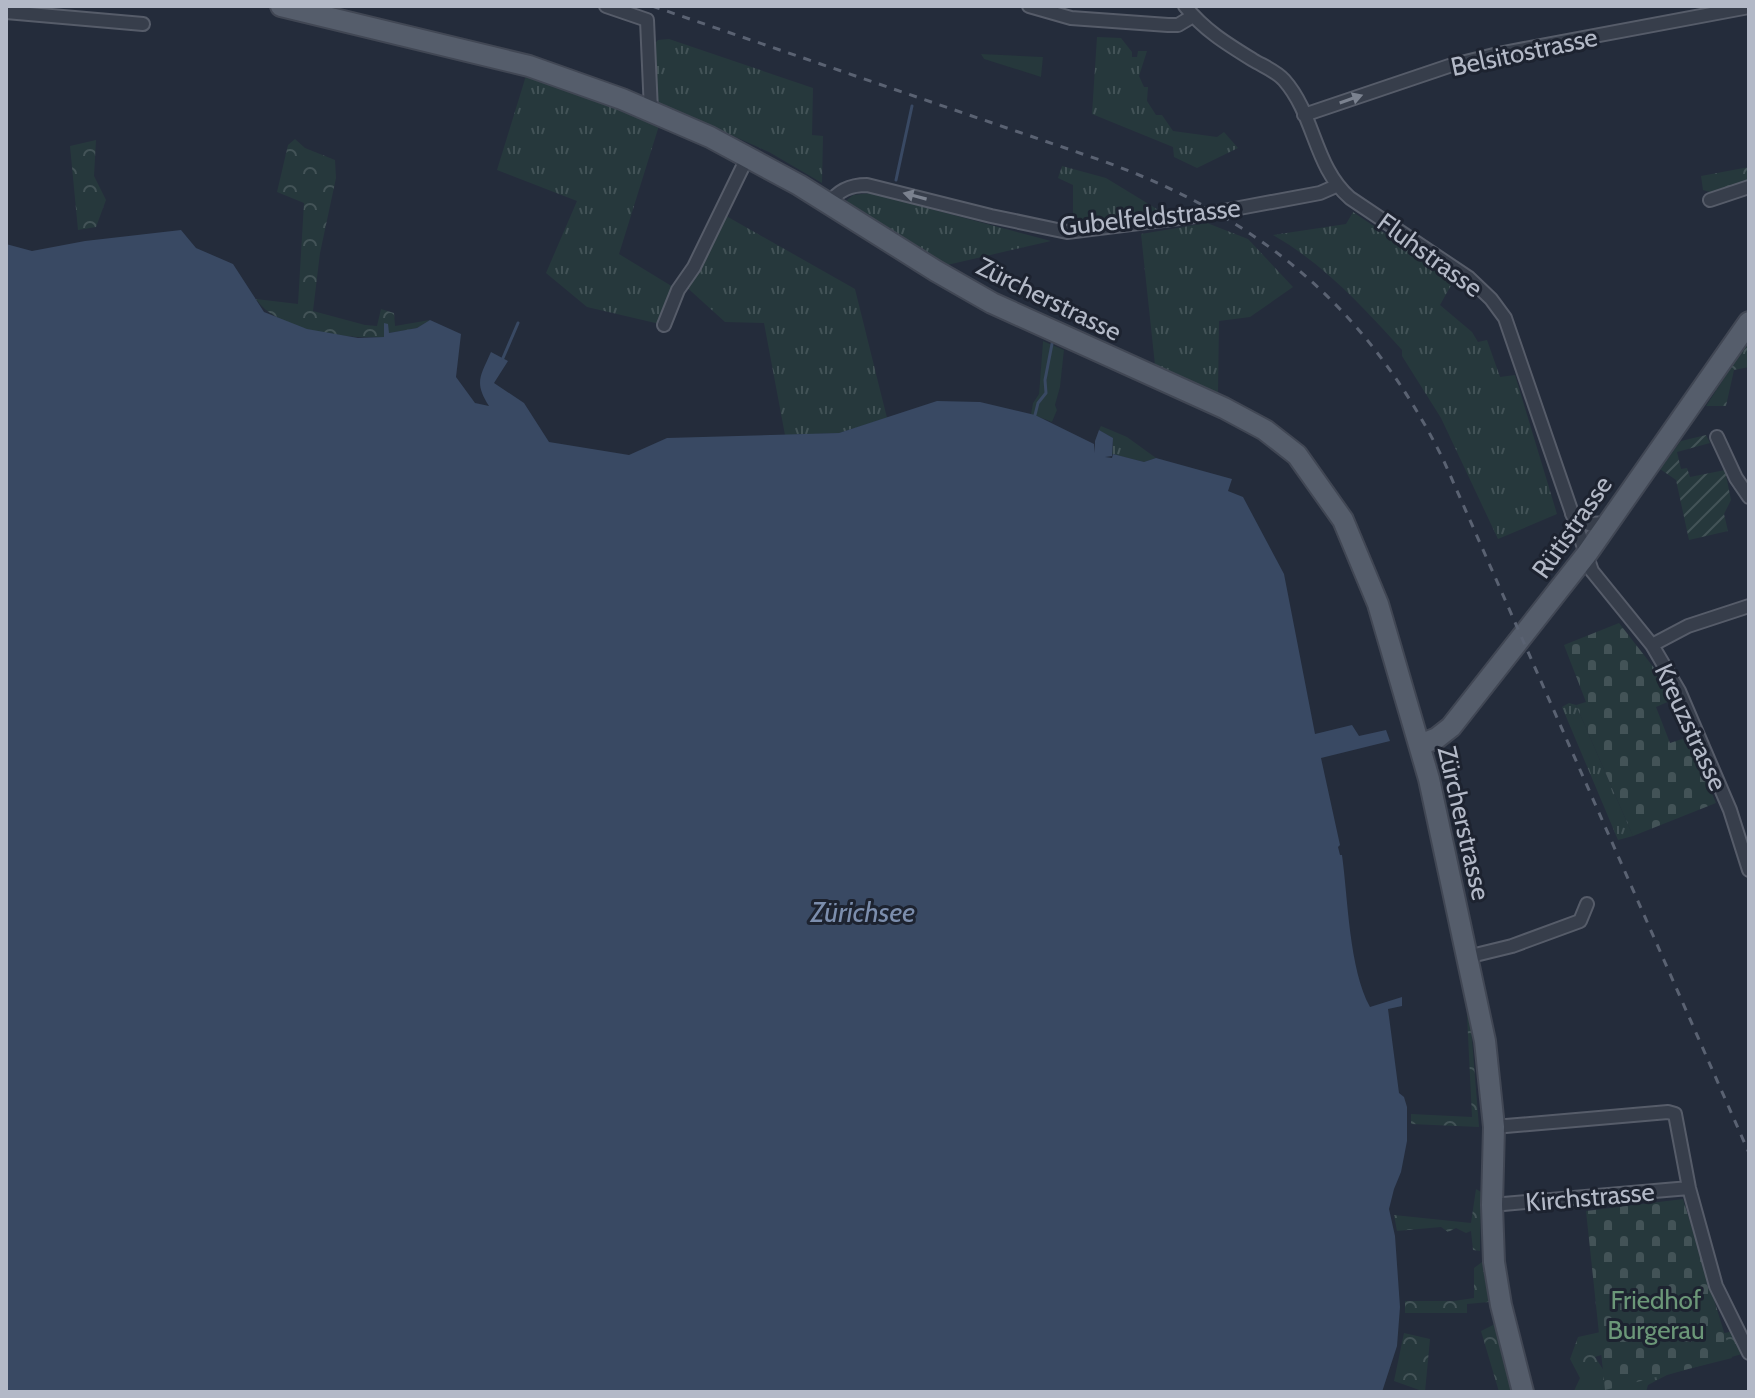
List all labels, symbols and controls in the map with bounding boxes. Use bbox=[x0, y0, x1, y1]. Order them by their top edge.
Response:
street label: Belsitostrasse bbox=[1448, 21, 1600, 83]
one-way arrow bbox=[1339, 93, 1363, 105]
one-way arrow bbox=[903, 190, 928, 202]
street label: Gubelfeldstrasse bbox=[1058, 192, 1242, 242]
street label: Fluhstrasse bbox=[1371, 206, 1489, 304]
street label: Zürcherstrasse bbox=[971, 250, 1127, 348]
street label: Rütistrasse bbox=[1525, 469, 1619, 585]
street label: Kreuzstrasse bbox=[1648, 658, 1734, 796]
street label: Zürcherstrasse bbox=[1431, 743, 1497, 903]
water label: Zürichsee bbox=[809, 895, 915, 929]
street label: Kirchstrasse bbox=[1524, 1175, 1656, 1219]
park label: Friedhof Burgerau bbox=[1607, 1284, 1705, 1346]

